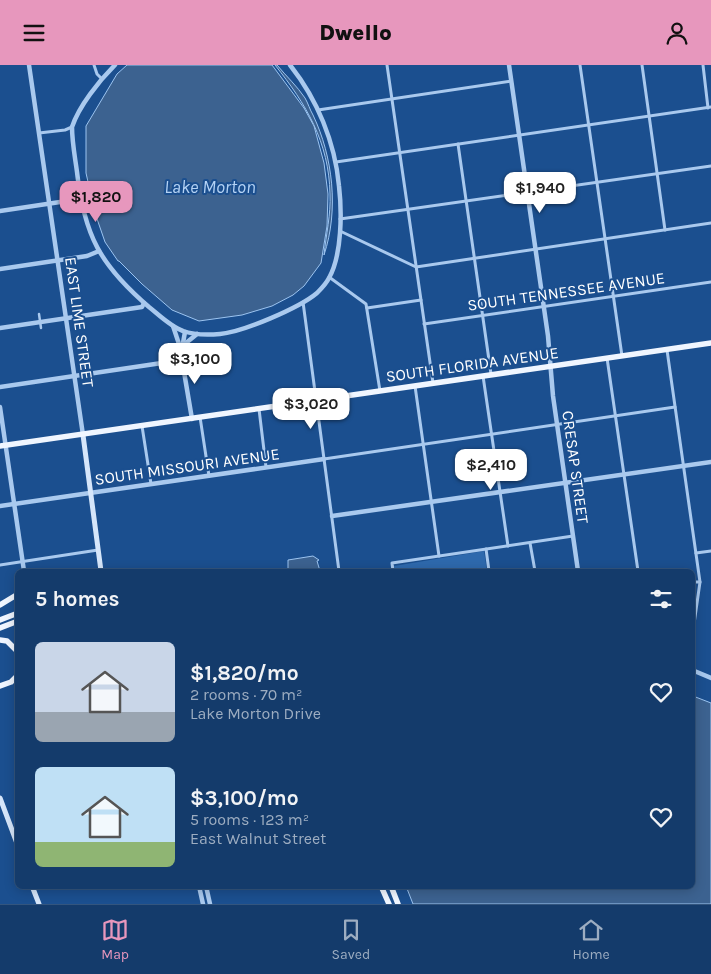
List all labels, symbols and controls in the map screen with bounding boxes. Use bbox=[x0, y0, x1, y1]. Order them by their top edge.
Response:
icon: menu bbox=[20, 19, 48, 47]
icon: person bbox=[663, 19, 691, 47]
text: Dwello bbox=[319, 20, 392, 46]
pin: $1,940 bbox=[499, 171, 581, 214]
water label: Lake Morton bbox=[164, 176, 256, 198]
text: $1,940 bbox=[515, 178, 565, 197]
pin: $1,820 bbox=[55, 181, 137, 223]
text: $1,820 bbox=[71, 187, 121, 206]
street label: EAST LIME STREET bbox=[61, 256, 98, 388]
street label: SOUTH TENNESSEE AVENUE bbox=[466, 268, 666, 315]
pin: $3,100 bbox=[154, 343, 236, 385]
street label: SOUTH FLORIDA AVENUE bbox=[385, 343, 560, 386]
text: $3,100 bbox=[170, 349, 220, 368]
pin: $3,020 bbox=[270, 387, 352, 430]
text: $3,020 bbox=[284, 394, 338, 413]
street label: CRESAP STREET bbox=[558, 410, 593, 525]
street label: SOUTH MISSOURI AVENUE bbox=[93, 444, 281, 489]
pin: $2,410 bbox=[450, 449, 532, 491]
text: $2,410 bbox=[466, 455, 516, 474]
icon: filters bbox=[647, 585, 675, 613]
text: 5 homes bbox=[35, 587, 120, 611]
text: $1,820/mo bbox=[190, 661, 299, 685]
icon: home bbox=[75, 662, 135, 722]
icon: heart bbox=[647, 678, 675, 706]
text: 2 rooms · 70 m² bbox=[190, 685, 302, 704]
text: Lake Morton Drive bbox=[190, 704, 321, 723]
text: $3,100/mo bbox=[190, 786, 299, 810]
icon: home bbox=[75, 787, 135, 847]
icon: heart bbox=[647, 803, 675, 831]
text: 5 rooms · 123 m² bbox=[190, 810, 309, 829]
text: East Walnut Street bbox=[190, 829, 326, 848]
tab: Map bbox=[101, 916, 129, 963]
tab: Saved bbox=[331, 916, 370, 963]
tab: Home bbox=[573, 916, 610, 963]

